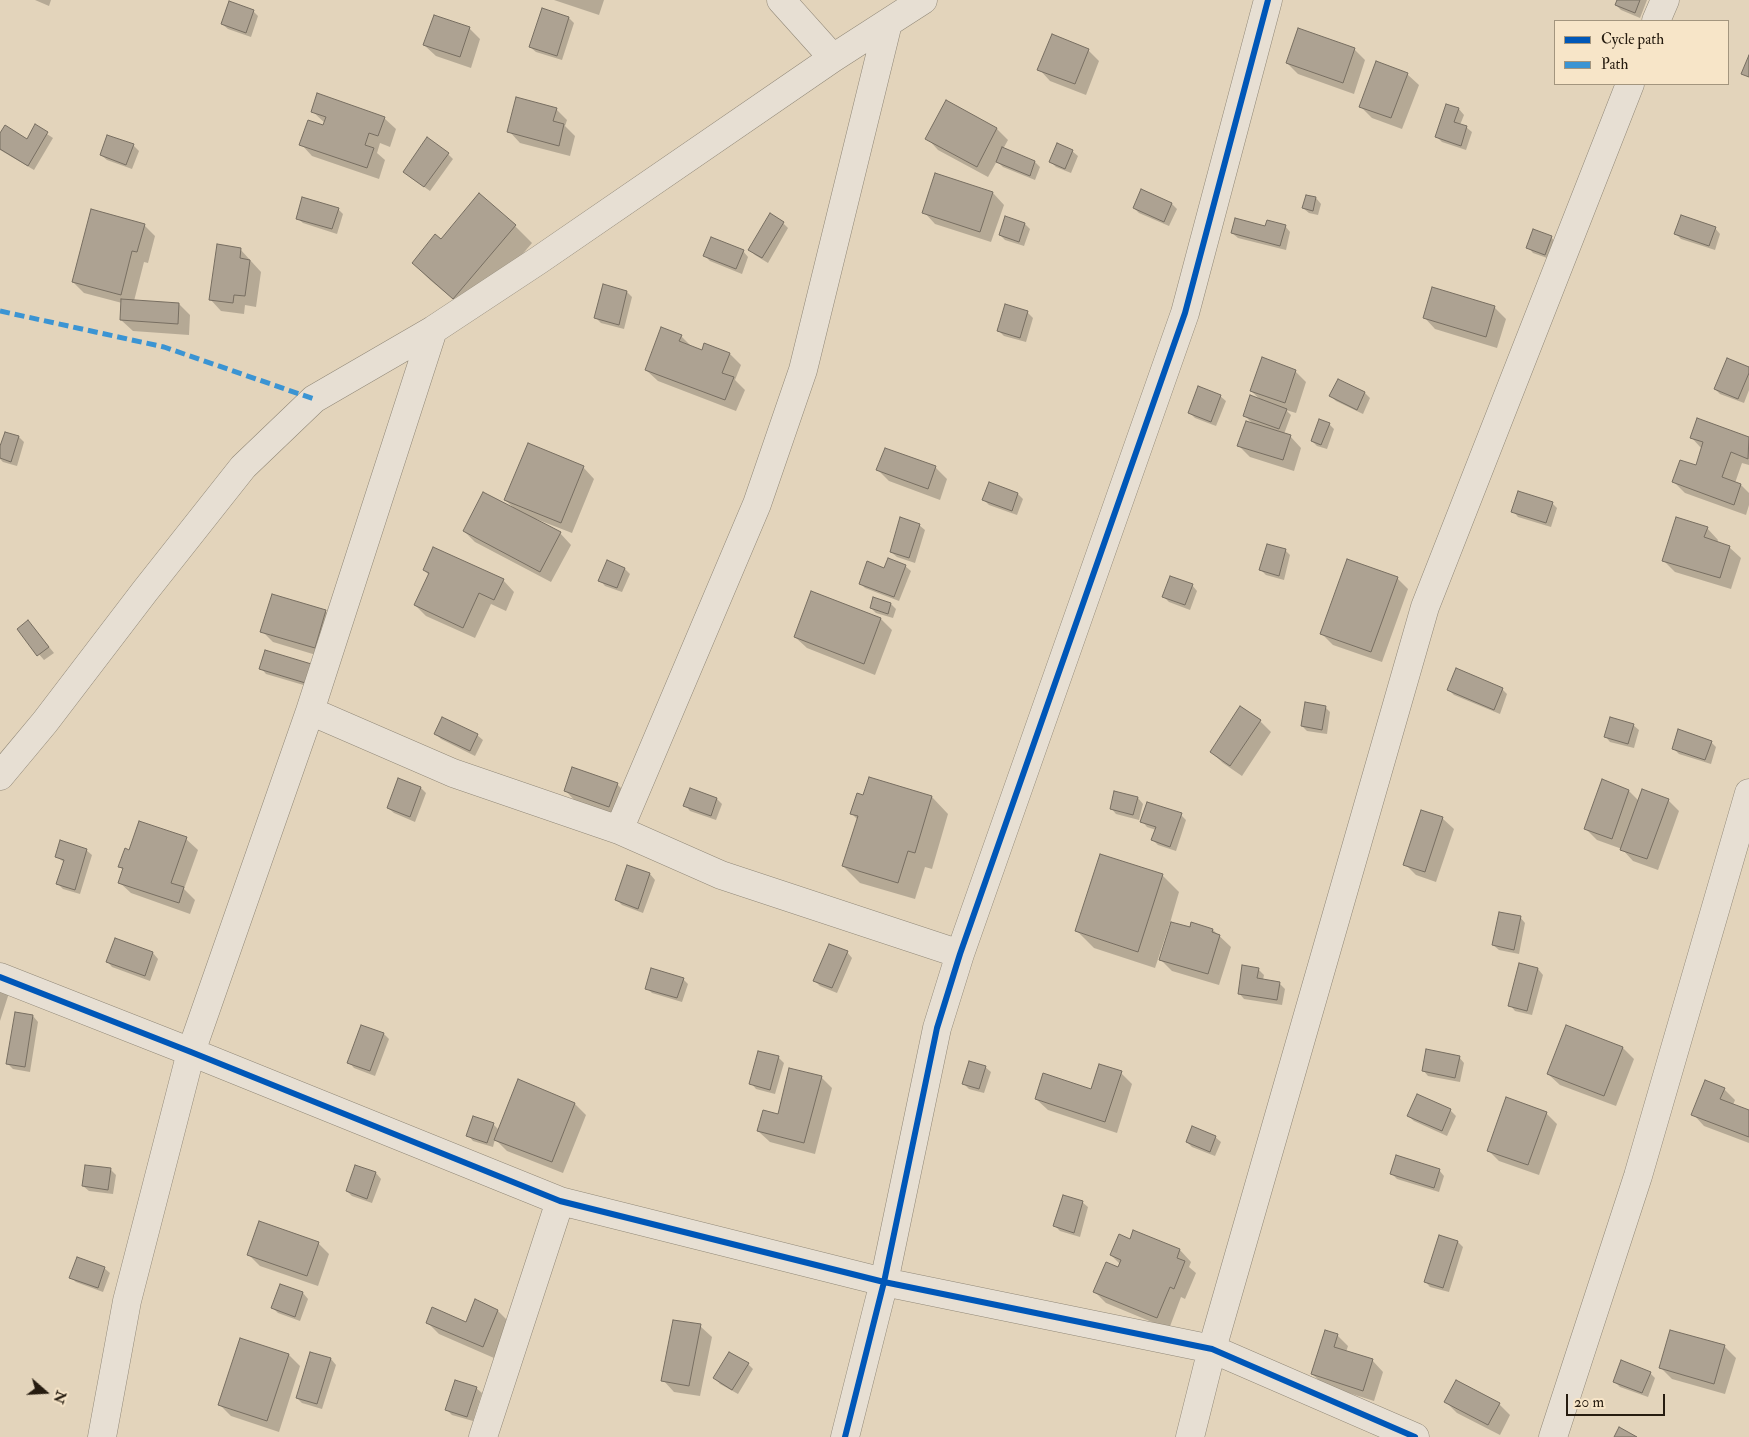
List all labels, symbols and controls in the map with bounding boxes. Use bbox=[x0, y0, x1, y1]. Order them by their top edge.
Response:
legend bbox=[1554, 20, 1729, 85]
text: Cycle path bbox=[1601, 30, 1664, 49]
text: Path bbox=[1601, 55, 1628, 74]
north arrow bbox=[20, 1367, 70, 1417]
scale bar bbox=[1569, 1384, 1668, 1416]
text: N bbox=[50, 1388, 70, 1406]
text: 20 m bbox=[1574, 1393, 1604, 1412]

